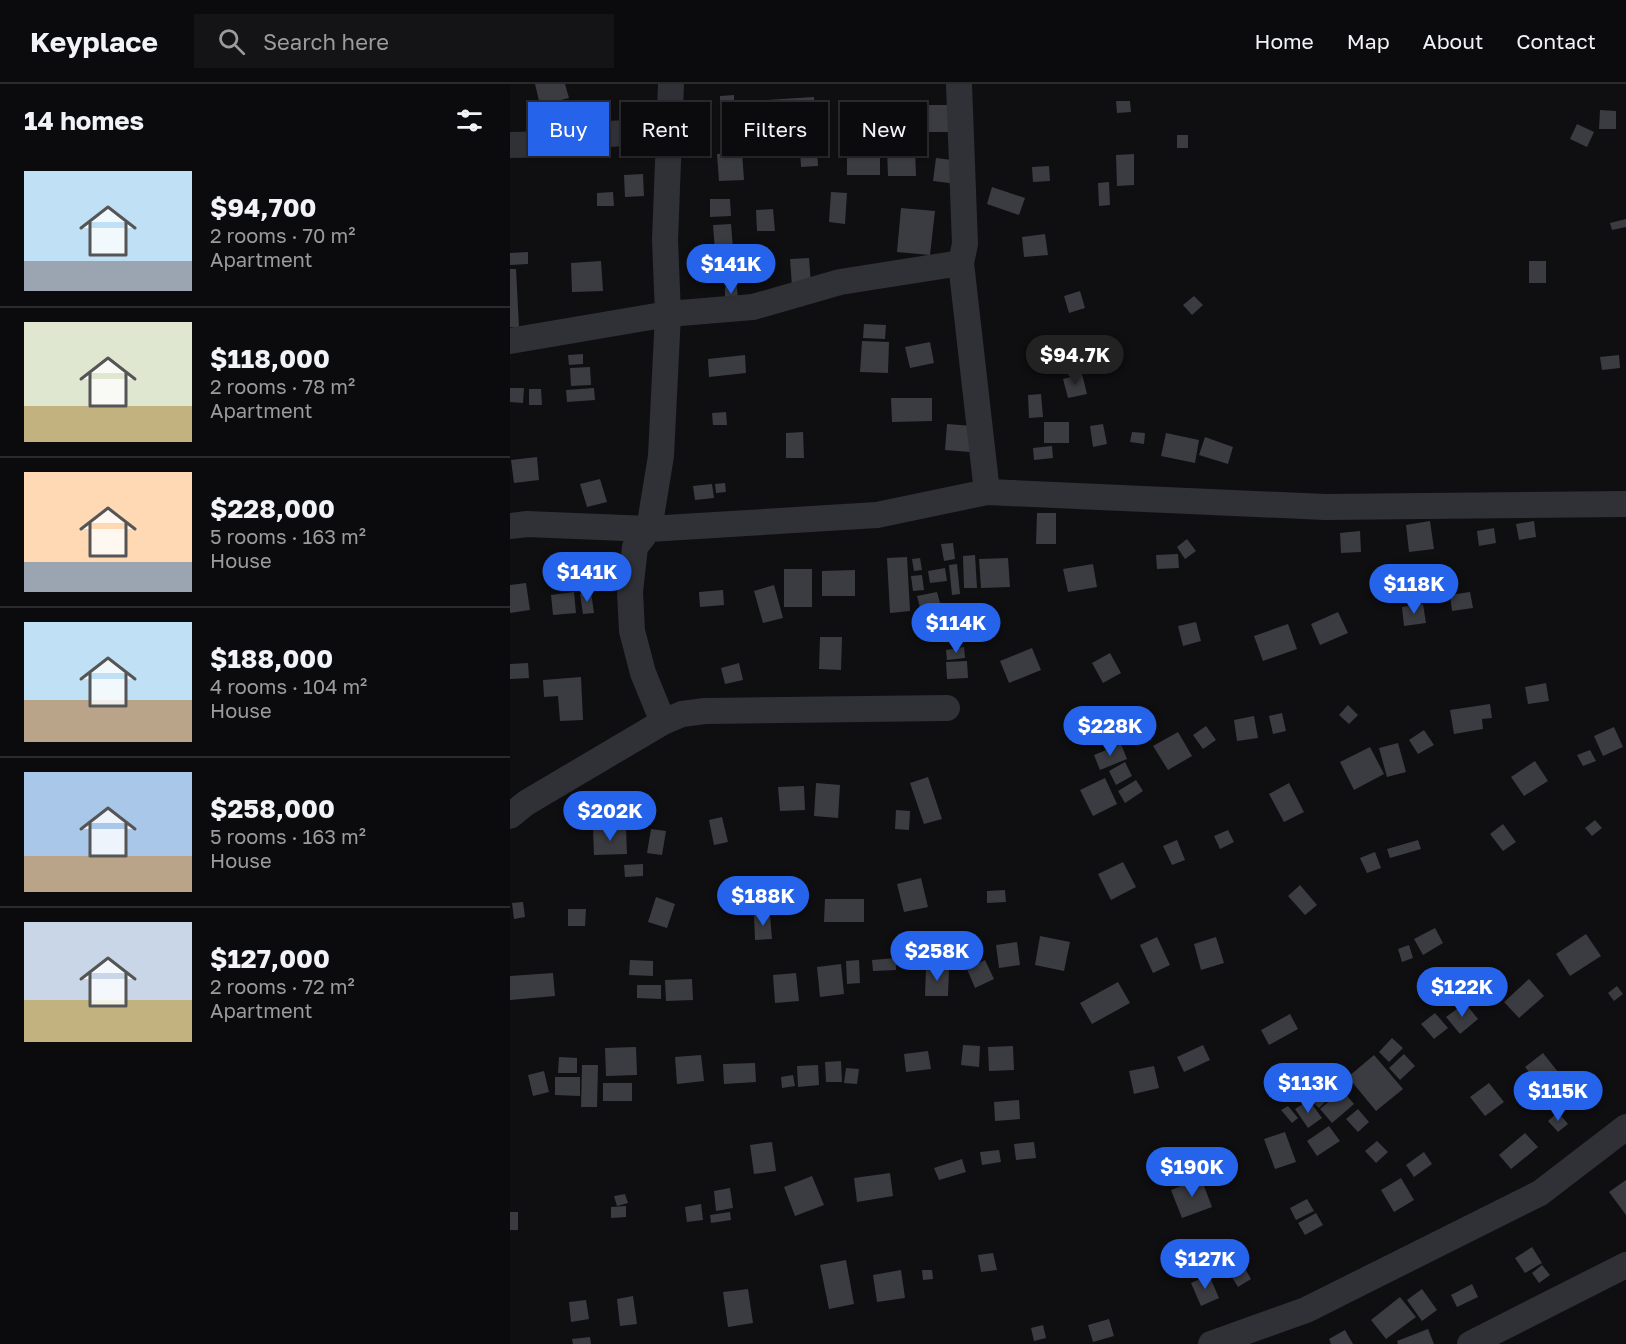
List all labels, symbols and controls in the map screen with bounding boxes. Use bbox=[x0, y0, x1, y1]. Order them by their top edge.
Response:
search box bbox=[194, 14, 614, 68]
text: Keyplace bbox=[30, 25, 158, 58]
icon: search bbox=[215, 25, 248, 58]
text: Search here bbox=[263, 28, 389, 55]
text: Home bbox=[1254, 28, 1314, 54]
text: Map bbox=[1347, 28, 1390, 54]
text: About bbox=[1423, 28, 1483, 54]
text: Contact bbox=[1516, 28, 1596, 54]
chip: Buy bbox=[528, 102, 609, 156]
chip: Rent bbox=[621, 102, 710, 156]
chip: Filters bbox=[722, 102, 828, 156]
chip: New bbox=[840, 102, 927, 156]
icon: filters bbox=[453, 104, 486, 137]
text: 14 homes bbox=[24, 105, 144, 136]
text: $94,700 bbox=[210, 192, 316, 223]
icon: home bbox=[72, 195, 144, 267]
text: 2 rooms · 70 m² bbox=[210, 223, 355, 247]
pin: $141K bbox=[689, 244, 773, 295]
text: Apartment bbox=[210, 247, 313, 271]
text: $141K bbox=[701, 251, 762, 275]
pin: $94.7K bbox=[1026, 335, 1124, 386]
text: $94.7K bbox=[1040, 342, 1110, 366]
text: $118,000 bbox=[210, 343, 330, 374]
icon: home bbox=[72, 346, 144, 418]
text: 2 rooms · 78 m² bbox=[210, 374, 355, 398]
text: Apartment bbox=[210, 398, 313, 422]
text: $228,000 bbox=[210, 493, 335, 524]
icon: home bbox=[72, 496, 144, 568]
text: 5 rooms · 163 m² bbox=[210, 524, 366, 548]
text: House bbox=[210, 548, 272, 572]
pin: $141K bbox=[545, 552, 629, 603]
text: $141K bbox=[557, 559, 618, 583]
pin: $118K bbox=[1372, 564, 1456, 615]
text: $118K bbox=[1383, 571, 1445, 595]
pin: $114K bbox=[914, 603, 998, 654]
text: $114K bbox=[926, 610, 987, 634]
text: $188,000 bbox=[210, 643, 333, 674]
icon: home bbox=[72, 646, 144, 718]
text: 4 rooms · 104 m² bbox=[210, 674, 367, 698]
text: House bbox=[210, 698, 272, 722]
pin: $228K bbox=[1068, 706, 1152, 757]
text: $228K bbox=[1077, 713, 1143, 737]
pin: $202K bbox=[568, 791, 652, 842]
text: $258,000 bbox=[210, 793, 335, 824]
icon: home bbox=[72, 796, 144, 868]
text: $202K bbox=[577, 798, 643, 822]
text: 5 rooms · 163 m² bbox=[210, 824, 366, 848]
text: House bbox=[210, 848, 272, 872]
pin: $188K bbox=[721, 876, 805, 927]
text: $188K bbox=[731, 883, 795, 907]
pin: $258K bbox=[895, 931, 979, 982]
text: $258K bbox=[904, 938, 970, 962]
text: $127,000 bbox=[210, 943, 330, 974]
icon: home bbox=[72, 946, 144, 1018]
pin: $122K bbox=[1420, 967, 1504, 1018]
text: 2 rooms · 72 m² bbox=[210, 974, 355, 998]
text: $122K bbox=[1431, 974, 1493, 998]
text: Apartment bbox=[210, 998, 313, 1022]
pin: $113K bbox=[1266, 1063, 1350, 1114]
text: $113K bbox=[1278, 1070, 1338, 1094]
pin: $115K bbox=[1516, 1071, 1600, 1122]
text: $115K bbox=[1528, 1078, 1588, 1102]
pin: $190K bbox=[1150, 1147, 1234, 1198]
text: $190K bbox=[1160, 1154, 1224, 1178]
pin: $127K bbox=[1163, 1239, 1247, 1290]
text: $127K bbox=[1174, 1246, 1236, 1270]

